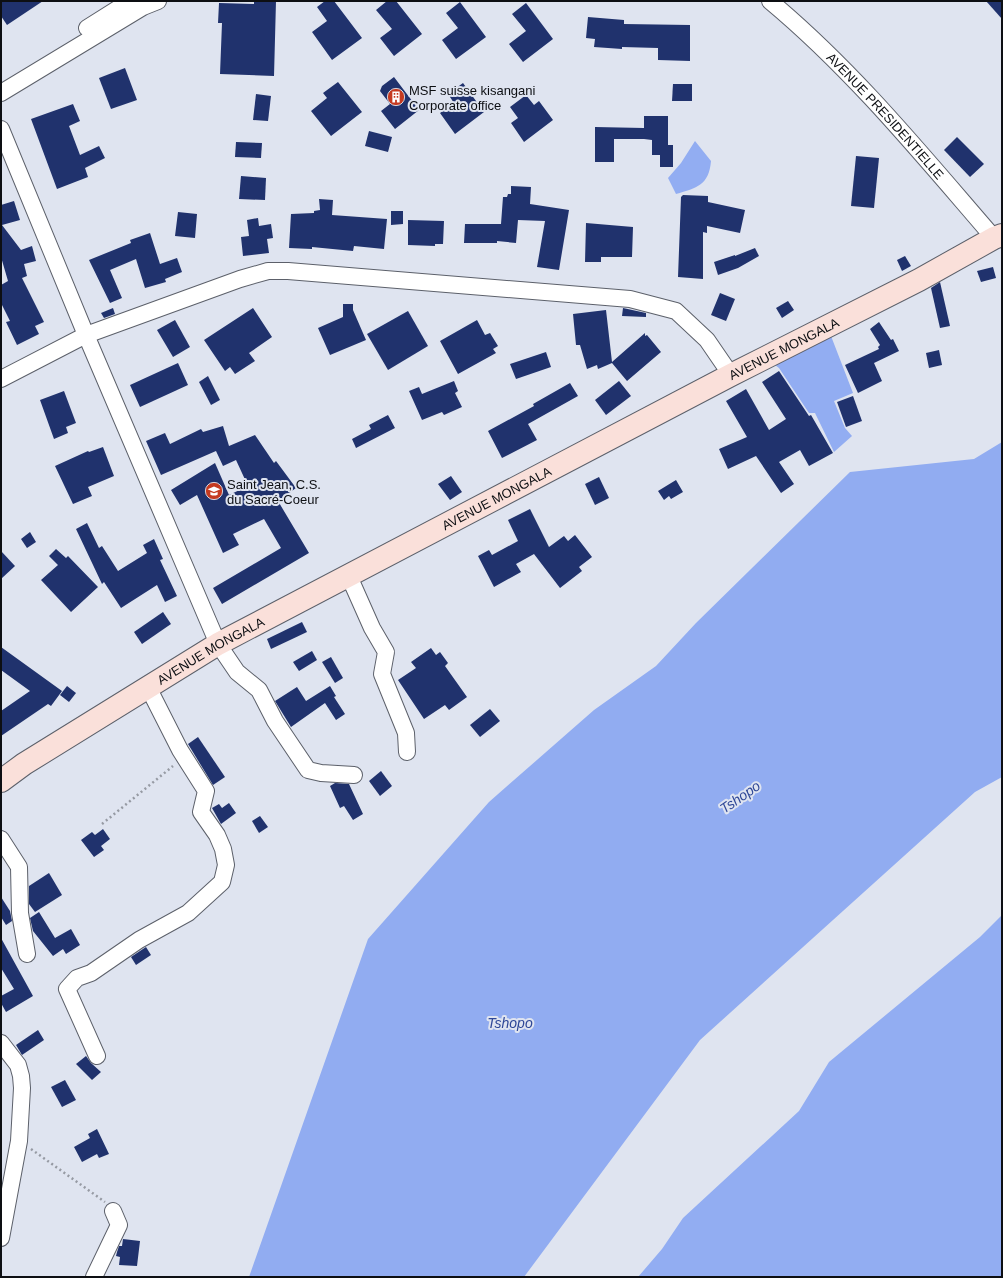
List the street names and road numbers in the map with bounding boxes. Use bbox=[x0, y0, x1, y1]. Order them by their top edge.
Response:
street label: AVENUE PRESIDENTIELLE bbox=[824, 50, 947, 182]
street label: AVENUE MONGALA bbox=[726, 315, 842, 383]
street label: AVENUE MONGALA bbox=[439, 464, 554, 533]
street label: AVENUE MONGALA bbox=[155, 614, 267, 688]

